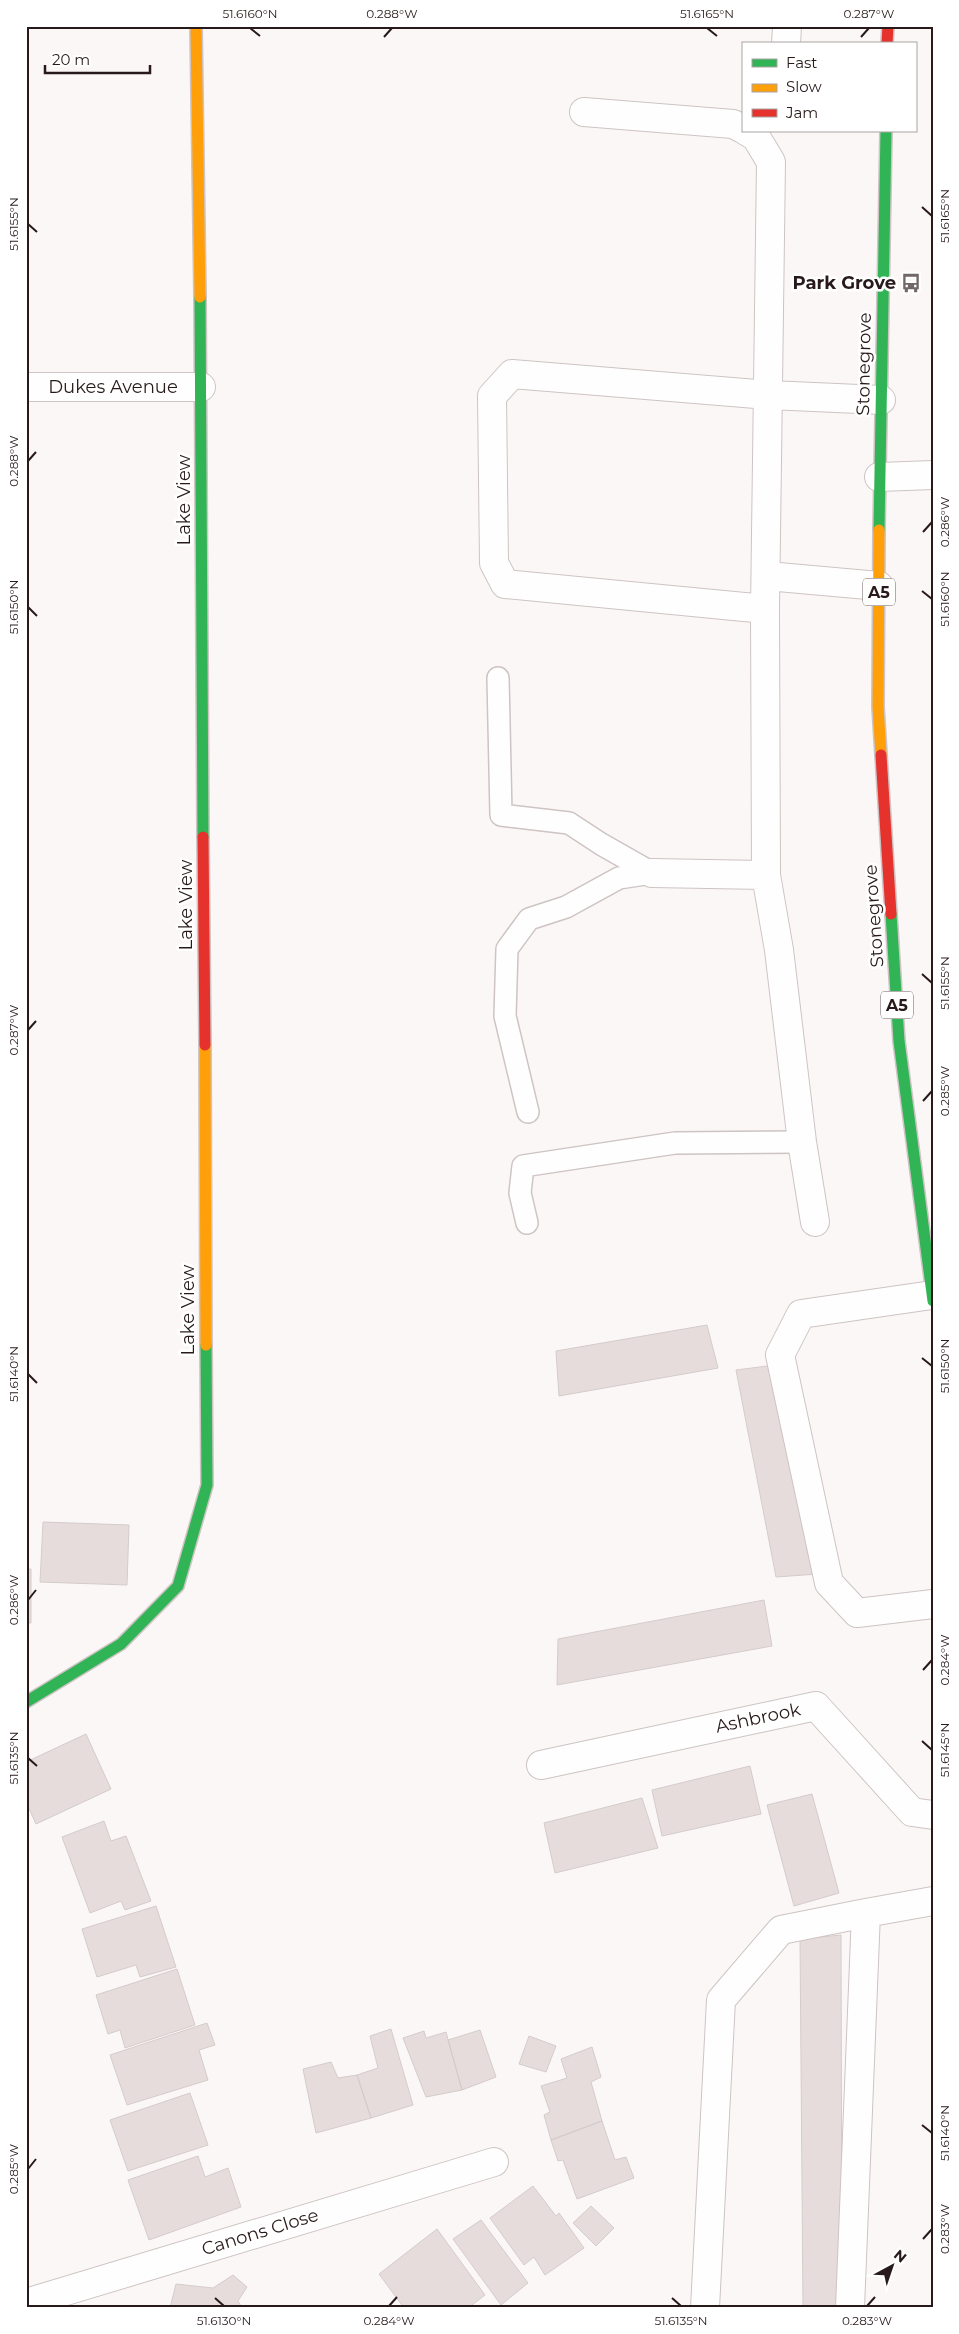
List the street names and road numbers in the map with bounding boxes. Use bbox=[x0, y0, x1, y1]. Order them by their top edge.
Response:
street label: Stonegrove bbox=[852, 312, 876, 416]
street label: Dukes Avenue bbox=[48, 376, 178, 398]
street label: Lake View bbox=[173, 454, 195, 545]
road number: A5 bbox=[863, 578, 895, 606]
street label: Lake View bbox=[175, 859, 197, 950]
street label: Stonegrove bbox=[859, 864, 889, 968]
road number: A5 bbox=[881, 992, 913, 1018]
street label: Lake View bbox=[177, 1264, 199, 1355]
street label: Ashbrook bbox=[714, 1698, 803, 1738]
street label: Canons Close bbox=[199, 2204, 321, 2260]

